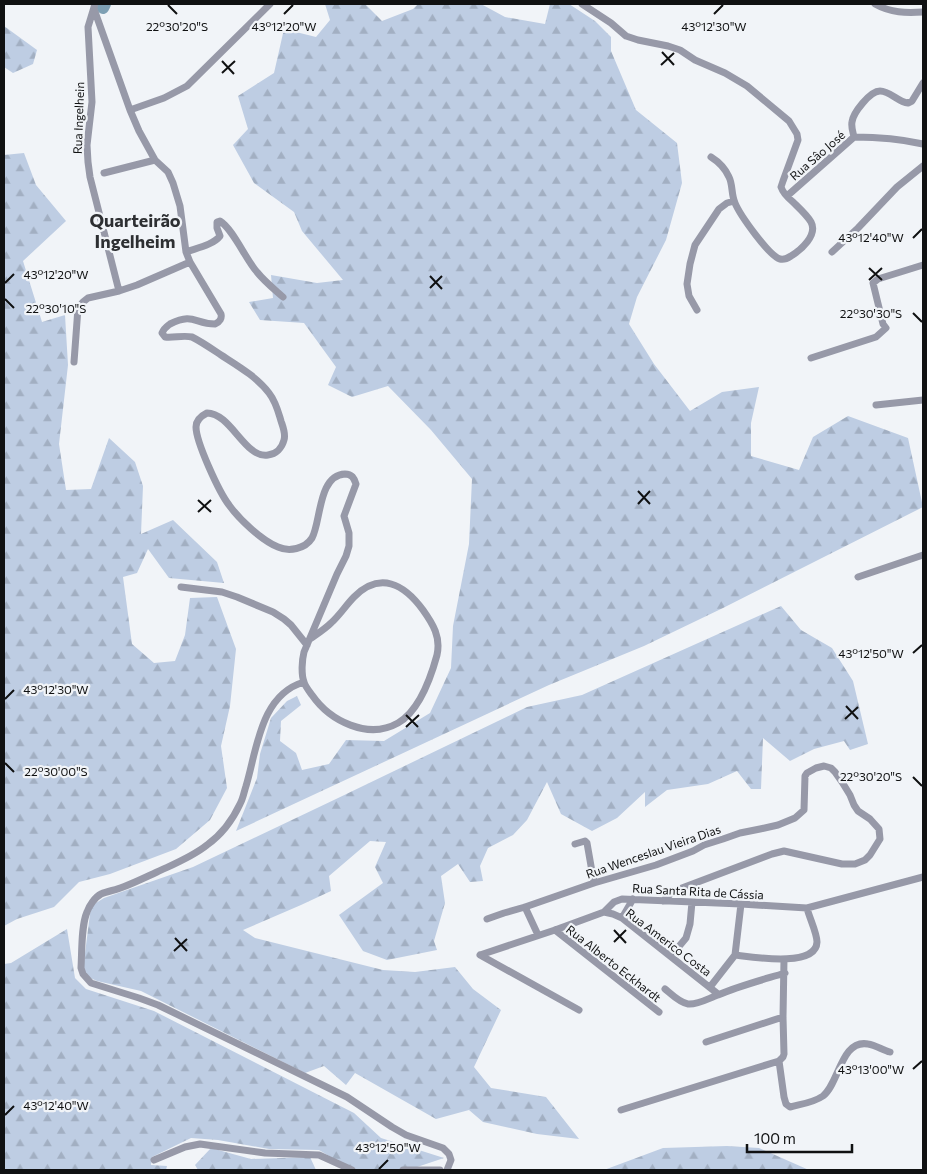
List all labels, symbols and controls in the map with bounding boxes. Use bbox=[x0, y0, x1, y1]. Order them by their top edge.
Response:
text: 22°30'20"S bbox=[146, 19, 208, 33]
text: 43°12'20"W bbox=[251, 19, 317, 33]
text: 43°12'30"W bbox=[681, 19, 747, 33]
street label: Rua Ingelhein bbox=[70, 82, 86, 154]
street label: Rua Sâo José bbox=[787, 127, 848, 183]
district label: Quarteirão Ingelheim bbox=[89, 209, 181, 252]
text: 43°12'40"W bbox=[838, 230, 904, 244]
text: 43°12'20"W bbox=[23, 267, 89, 281]
text: 22°30'10"S bbox=[26, 301, 86, 315]
text: 22°30'30"S bbox=[840, 306, 902, 320]
text: 43°12'50"W bbox=[838, 646, 904, 660]
text: 43°12'30"W bbox=[23, 682, 89, 696]
text: 22°30'00"S bbox=[24, 764, 88, 778]
text: 22°30'20"S bbox=[840, 769, 902, 783]
street label: Rua Wenceslau Vieira Dias bbox=[584, 821, 722, 881]
street label: Rua Santa Rita de Cássia bbox=[632, 881, 764, 901]
street label: Rua Americo Costa bbox=[623, 905, 715, 979]
street label: Rua Alberto Eckhardt bbox=[564, 922, 664, 1004]
text: 43°13'00"W bbox=[838, 1062, 904, 1076]
text: 43°12'40"W bbox=[23, 1098, 89, 1112]
scale bar bbox=[747, 1122, 852, 1154]
text: 100 m bbox=[754, 1129, 796, 1147]
text: 43°12'50"W bbox=[355, 1140, 421, 1154]

